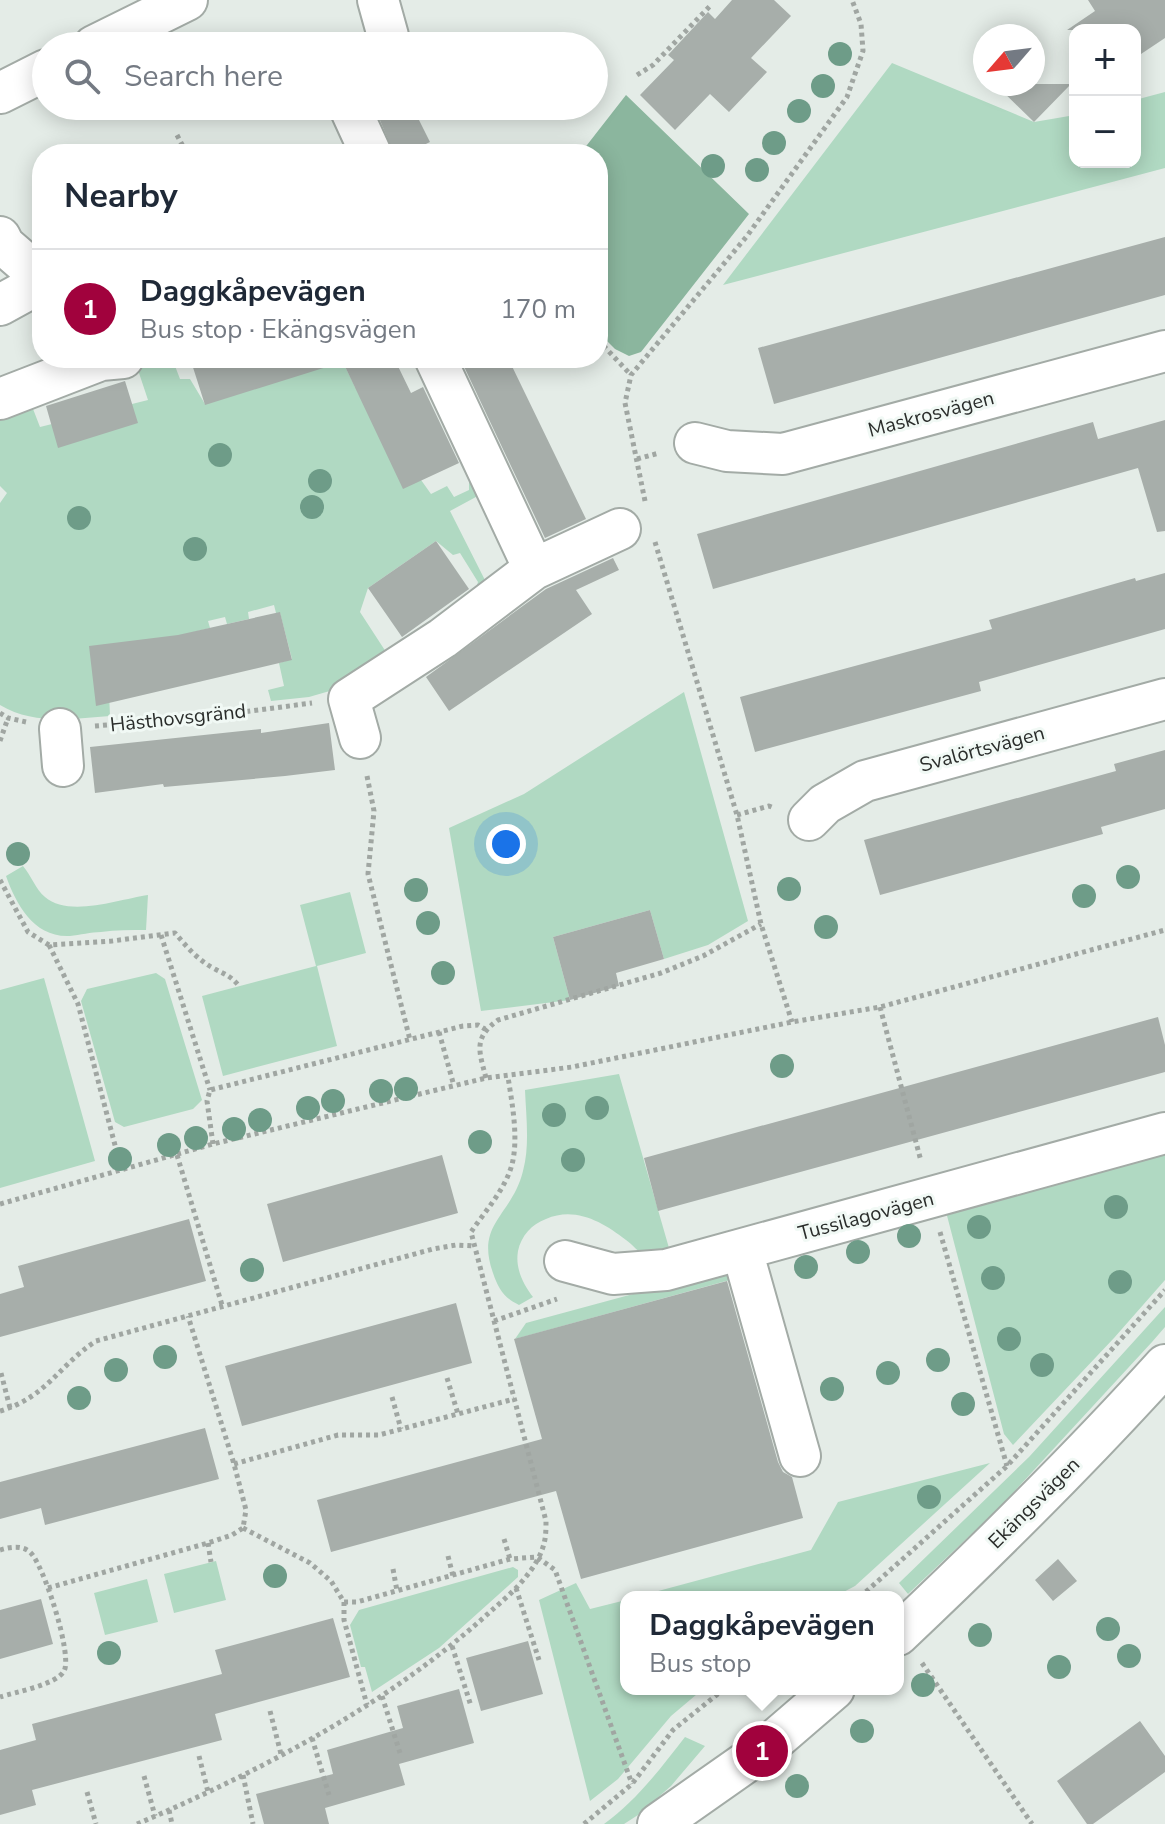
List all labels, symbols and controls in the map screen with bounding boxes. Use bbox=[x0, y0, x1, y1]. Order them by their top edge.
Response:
north arrow bbox=[973, 24, 1045, 96]
map controls bbox=[1069, 24, 1141, 168]
button: + bbox=[1069, 24, 1141, 96]
search box bbox=[32, 32, 608, 120]
icon: search bbox=[60, 54, 104, 98]
text: Search here bbox=[124, 56, 283, 97]
button: − bbox=[1069, 96, 1141, 168]
text: Nearby bbox=[64, 173, 178, 219]
text: Daggkåpevägen bbox=[140, 271, 366, 312]
text: 1 bbox=[82, 292, 98, 327]
text: 170 m bbox=[500, 292, 576, 327]
text: Bus stop · Ekängsvägen bbox=[140, 312, 416, 347]
street label: Maskrosvägen bbox=[865, 384, 997, 444]
street label: Hästhovsgränd bbox=[109, 697, 247, 739]
street label: Svalörtsvägen bbox=[917, 719, 1047, 779]
your location bbox=[486, 824, 526, 864]
street label: Tussilagovägen bbox=[795, 1185, 937, 1247]
street label: Ekängsvägen bbox=[982, 1451, 1086, 1555]
popup bbox=[620, 1591, 904, 1695]
text: Daggkåpevägen bbox=[649, 1605, 875, 1646]
text: Bus stop bbox=[649, 1646, 751, 1681]
pin: 1 bbox=[736, 1721, 788, 1781]

